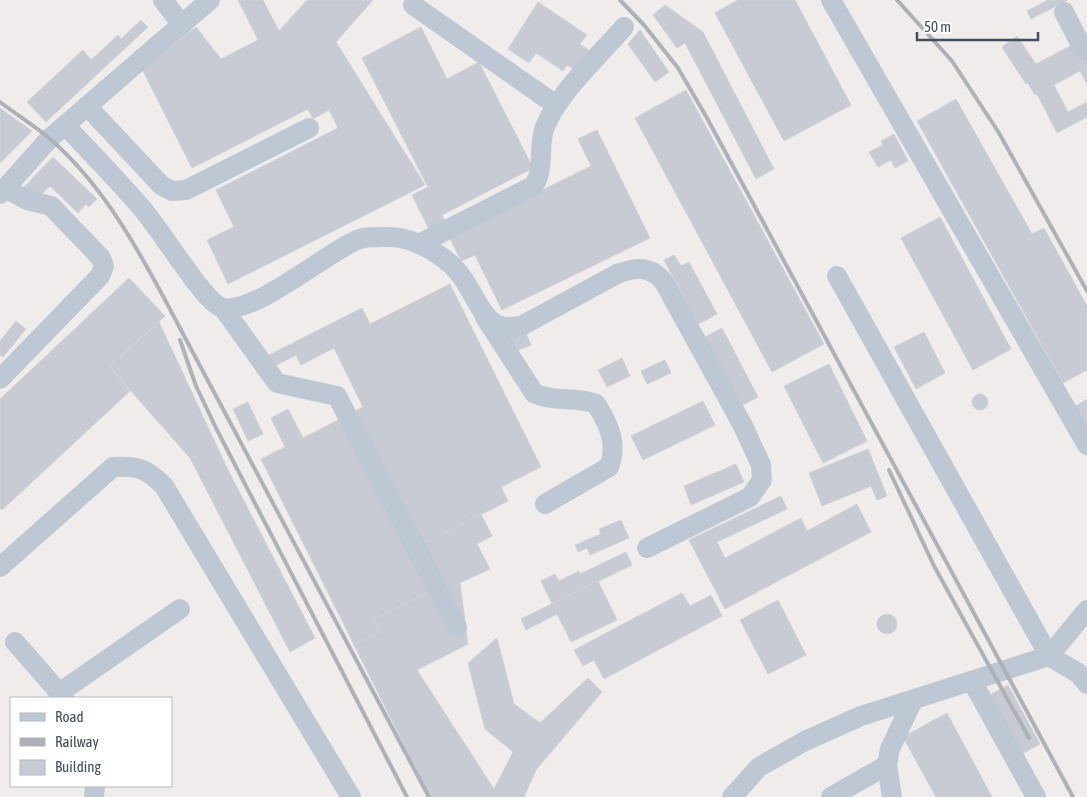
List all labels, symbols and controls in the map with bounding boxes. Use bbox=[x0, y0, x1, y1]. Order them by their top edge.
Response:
scale bar bbox=[917, 10, 1038, 42]
text: 50 m bbox=[924, 18, 951, 35]
legend bbox=[10, 697, 172, 787]
text: Road bbox=[55, 708, 84, 725]
text: Railway bbox=[55, 733, 99, 750]
text: Building bbox=[55, 758, 101, 775]

